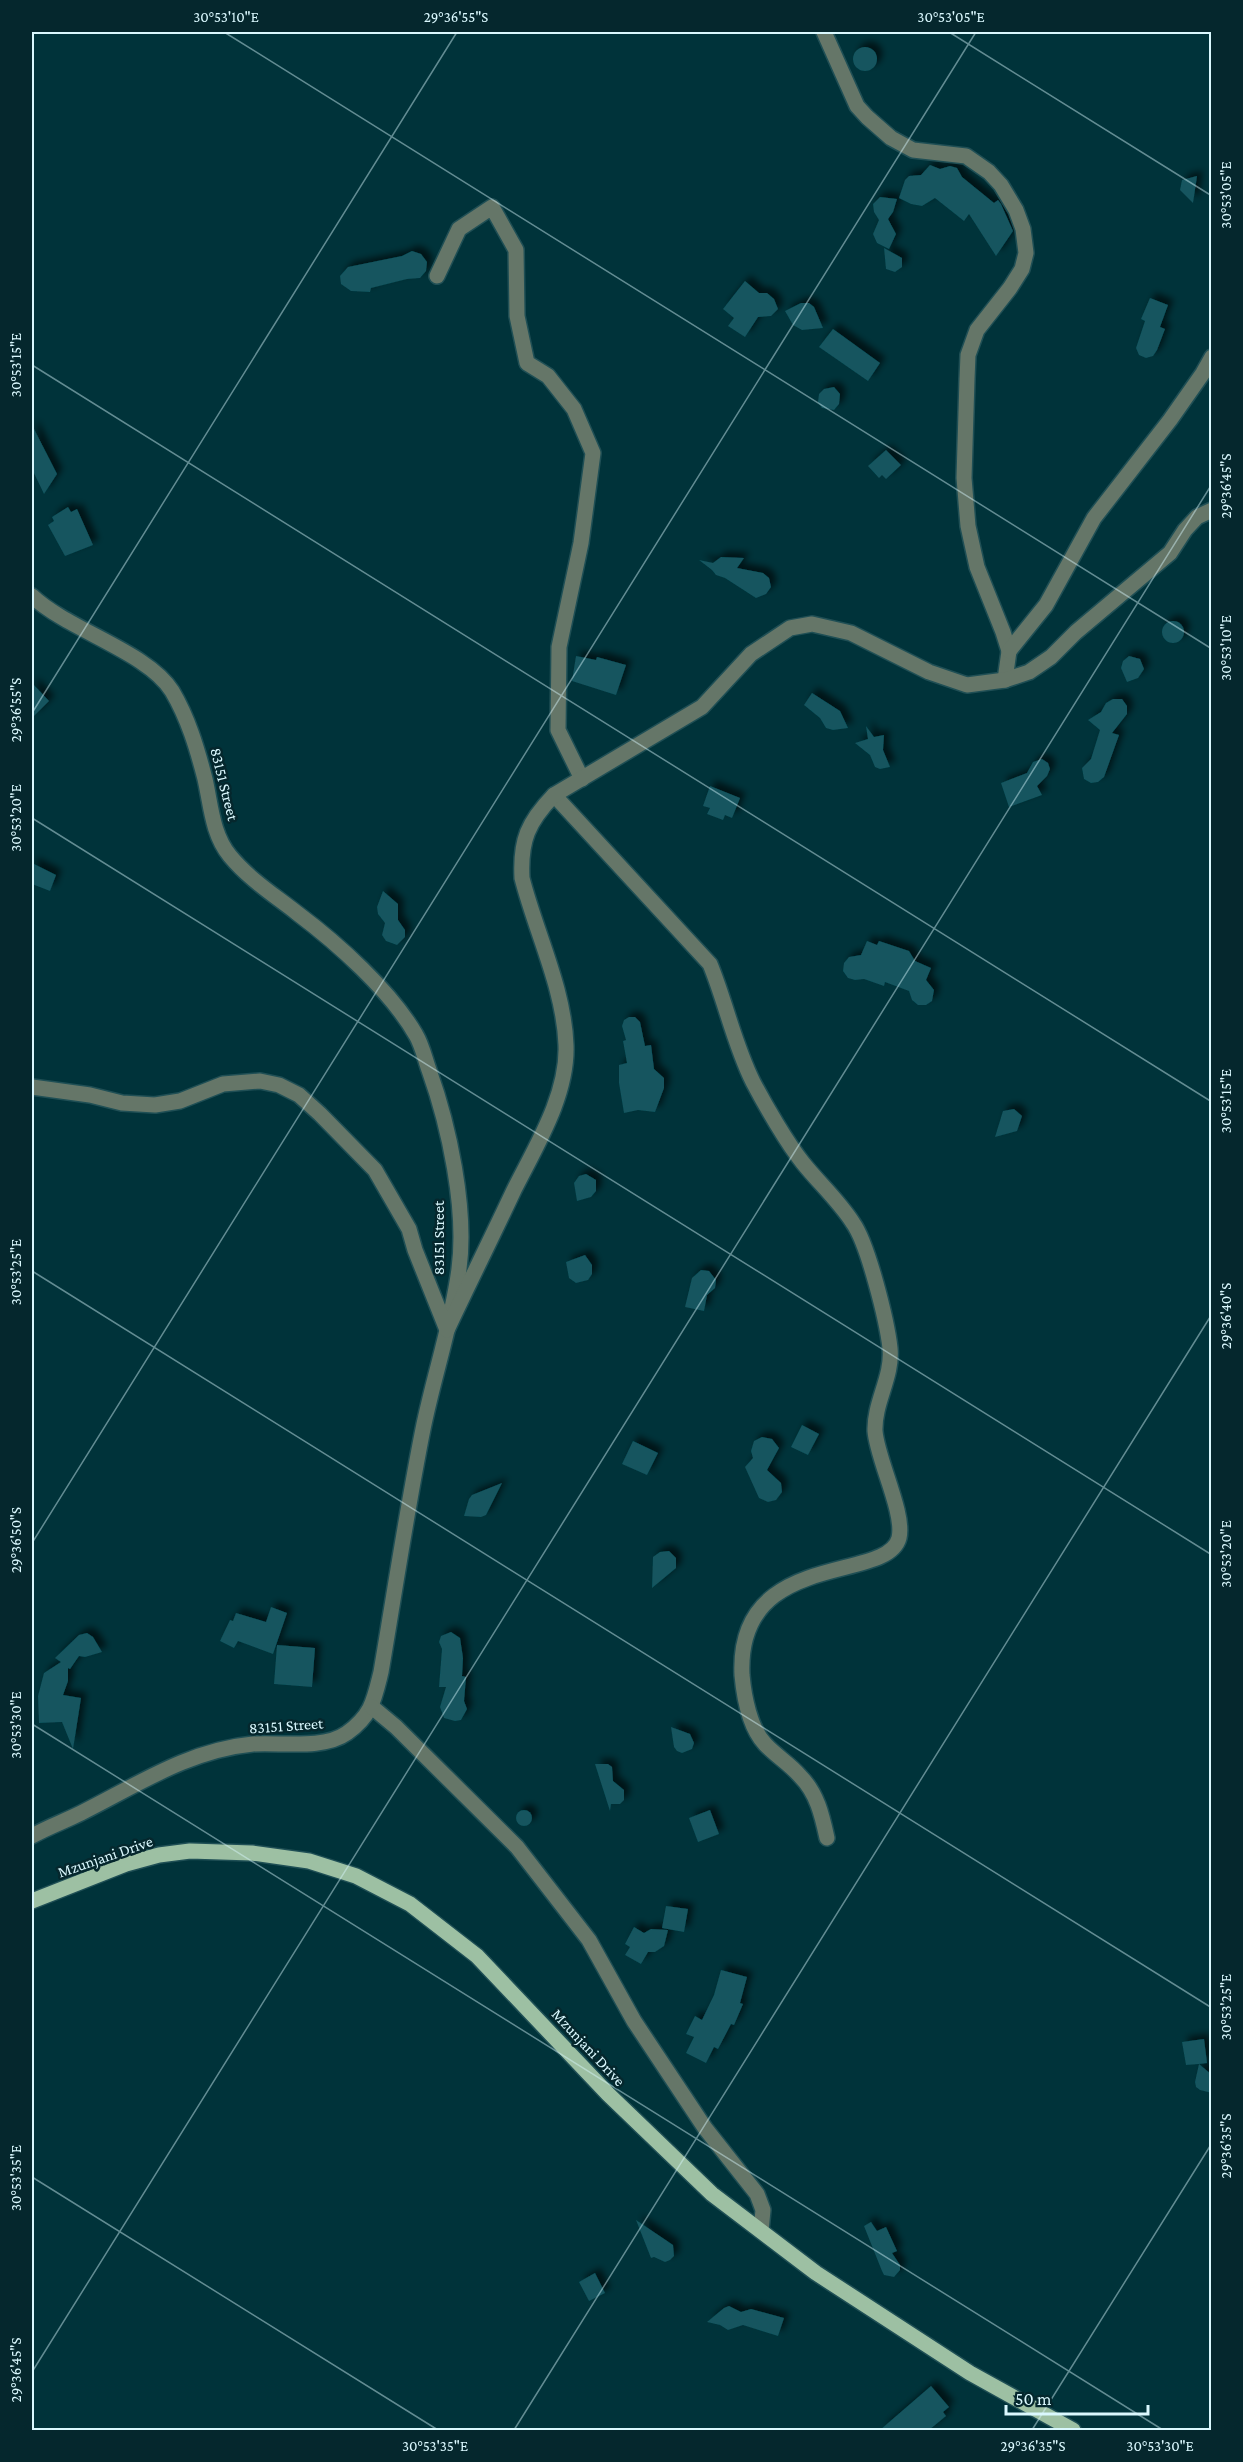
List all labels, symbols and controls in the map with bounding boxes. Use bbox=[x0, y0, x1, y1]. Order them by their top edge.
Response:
text: 30°53'10"E bbox=[193, 9, 259, 25]
text: 29°36'55"S bbox=[424, 9, 488, 25]
text: 30°53'05"E bbox=[917, 9, 985, 25]
text: 30°53'05"E bbox=[1218, 161, 1234, 229]
text: 30°53'15"E bbox=[8, 333, 24, 397]
text: 29°36'45"S bbox=[1218, 453, 1234, 519]
text: 30°53'10"E bbox=[1218, 615, 1234, 681]
text: 29°36'55"S bbox=[8, 678, 24, 742]
street label: 83151 Street bbox=[207, 746, 242, 823]
text: 30°53'20"E bbox=[8, 784, 24, 852]
text: 30°53'15"E bbox=[1218, 1069, 1234, 1133]
street label: 83151 Street bbox=[430, 1200, 447, 1275]
text: 30°53'25"E bbox=[8, 1239, 24, 1305]
text: 29°36'40"S bbox=[1218, 1283, 1234, 1349]
text: 29°36'50"S bbox=[8, 1507, 24, 1573]
text: 30°53'20"E bbox=[1218, 1520, 1234, 1588]
text: 30°53'30"E bbox=[8, 1691, 24, 1759]
street label: 83151 Street bbox=[248, 1714, 324, 1737]
street label: Mzunjani Drive bbox=[56, 1832, 155, 1882]
text: 30°53'25"E bbox=[1218, 1974, 1234, 2040]
street label: Mzunjani Drive bbox=[548, 2005, 629, 2090]
text: 29°36'35"S bbox=[1218, 2113, 1234, 2179]
text: 30°53'35"E bbox=[8, 2145, 24, 2211]
text: 29°36'45"S bbox=[8, 2337, 24, 2403]
scale bar bbox=[1006, 2378, 1148, 2416]
text: 50 m bbox=[1015, 2389, 1052, 2409]
text: 30°53'35"E bbox=[402, 2438, 468, 2454]
text: 29°36'35"S bbox=[1000, 2438, 1066, 2454]
text: 30°53'30"E bbox=[1126, 2438, 1194, 2454]

